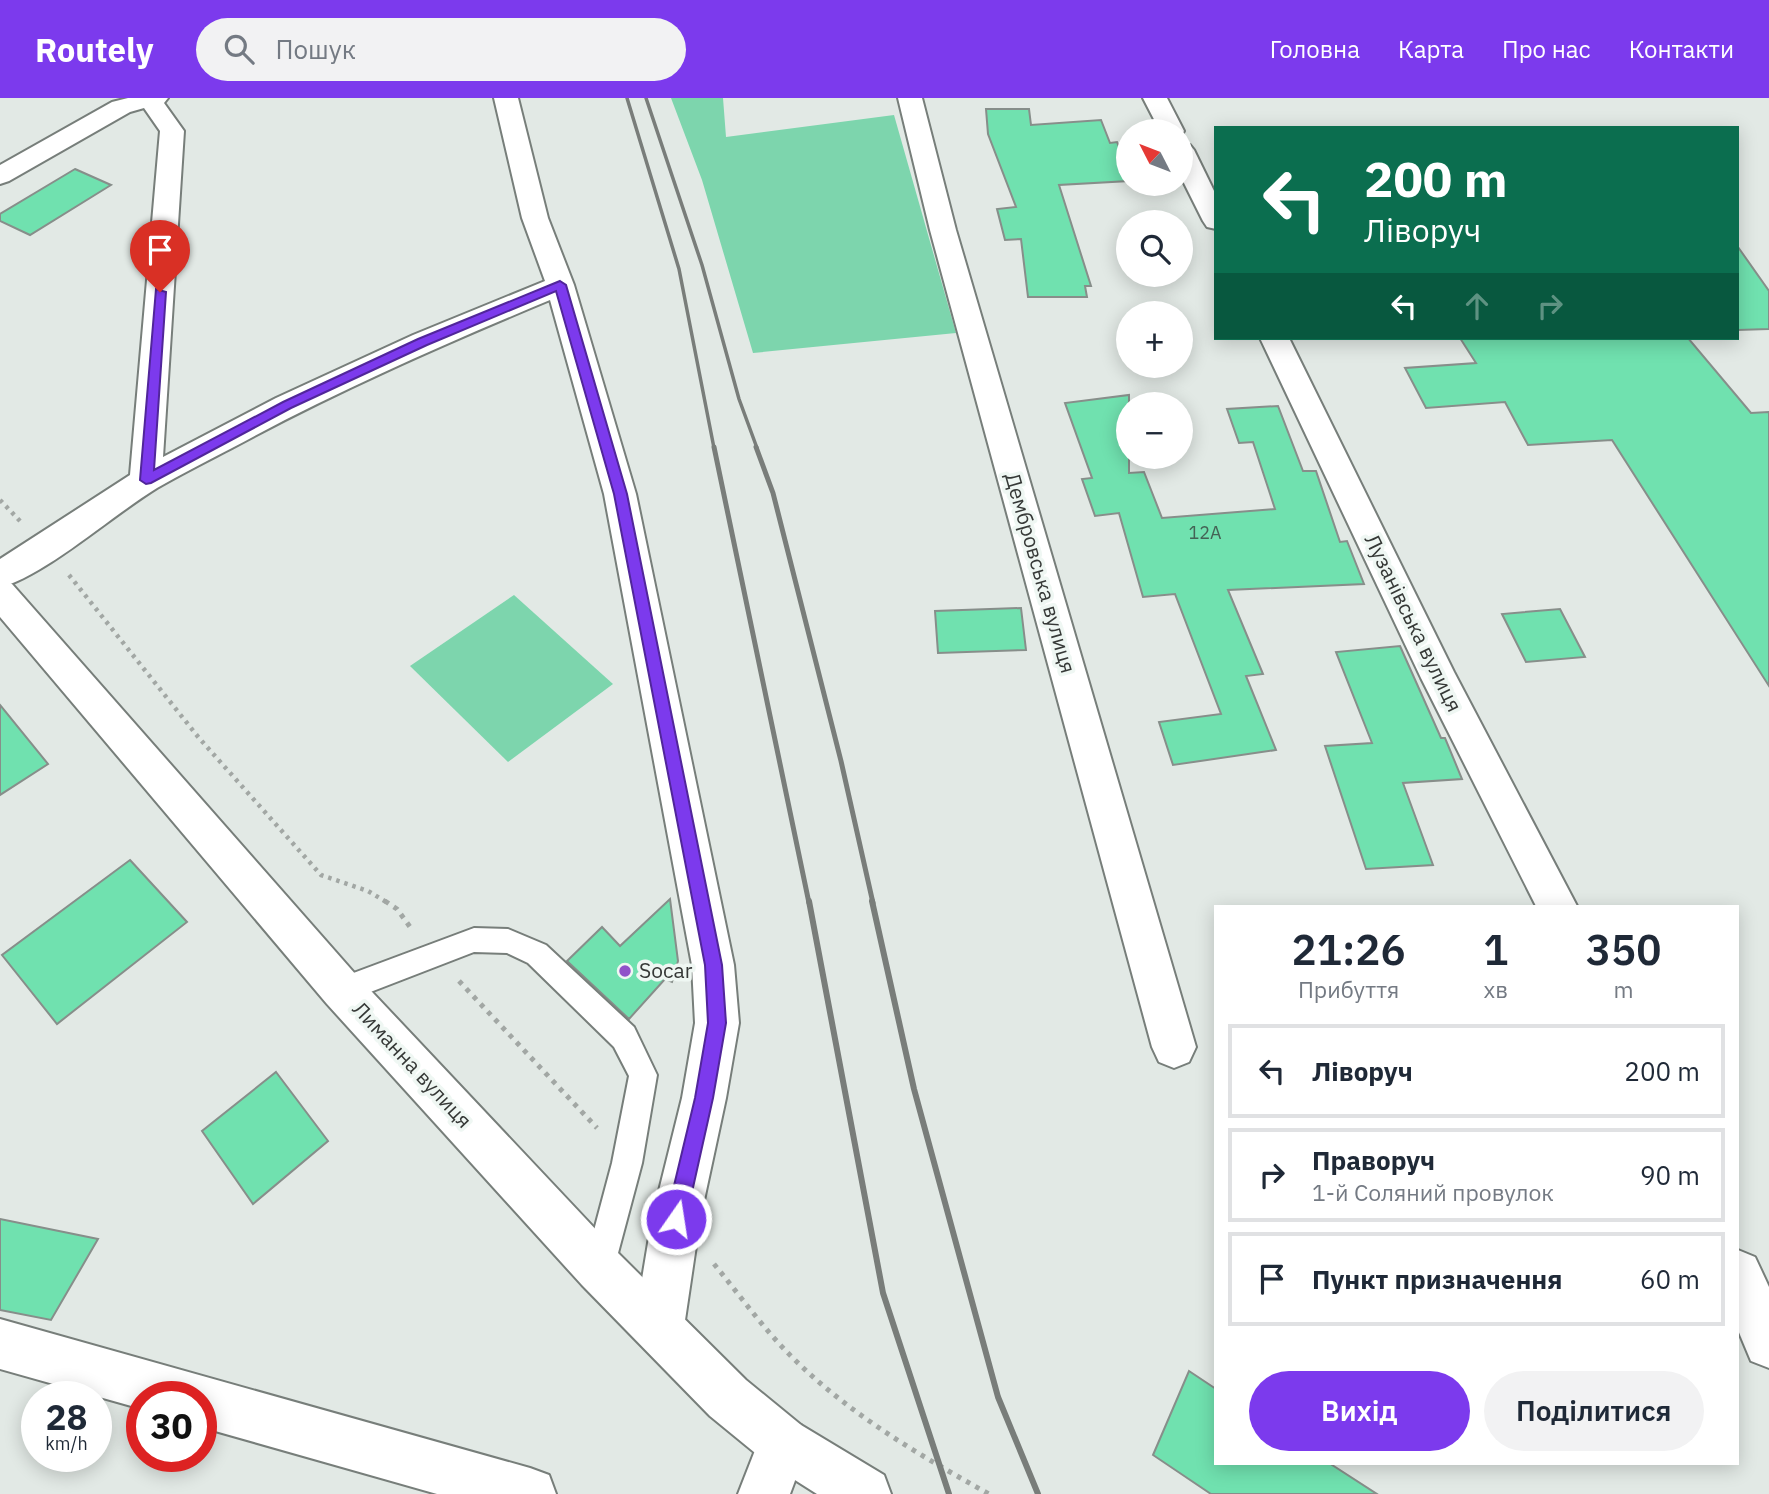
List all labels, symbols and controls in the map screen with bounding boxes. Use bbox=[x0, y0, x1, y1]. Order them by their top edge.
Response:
search box bbox=[196, 18, 686, 81]
text: Routely bbox=[35, 28, 154, 71]
icon: search bbox=[220, 30, 258, 68]
text: Пошук bbox=[276, 32, 356, 66]
text: Головна bbox=[1270, 33, 1360, 65]
text: Карта bbox=[1398, 33, 1464, 65]
text: Про нас bbox=[1502, 33, 1591, 65]
text: Контакти bbox=[1629, 33, 1734, 65]
north arrow bbox=[1116, 119, 1194, 196]
map controls bbox=[1116, 119, 1193, 469]
text: 200 m bbox=[1364, 147, 1508, 210]
icon: left bbox=[1249, 154, 1340, 245]
text: Ліворуч bbox=[1364, 209, 1481, 251]
button: search bbox=[1116, 210, 1193, 287]
pin bbox=[130, 220, 190, 292]
icon: arrive bbox=[141, 231, 179, 269]
icon: left bbox=[1385, 287, 1423, 325]
icon: ahead bbox=[1458, 287, 1496, 325]
icon: right bbox=[1531, 287, 1569, 325]
button: + bbox=[1116, 301, 1193, 378]
button: − bbox=[1116, 392, 1193, 469]
street label: Дембровська вулиця bbox=[999, 469, 1083, 676]
house number: 12А bbox=[1188, 521, 1222, 544]
street label: Лузанівська вулиця bbox=[1359, 529, 1469, 716]
text: 21:26 bbox=[1291, 922, 1406, 977]
text: 1 bbox=[1483, 922, 1508, 977]
text: 350 bbox=[1586, 922, 1661, 977]
place label: Socar bbox=[639, 956, 693, 984]
marker: Socar bbox=[617, 963, 633, 979]
text: Прибуття bbox=[1298, 974, 1399, 1004]
text: хв bbox=[1484, 974, 1508, 1004]
text: m bbox=[1614, 974, 1634, 1004]
street label: Лиманна вулиця bbox=[347, 995, 479, 1134]
icon: left bbox=[1253, 1052, 1291, 1090]
text: Ліворуч bbox=[1312, 1054, 1413, 1088]
text: 200 m bbox=[1624, 1054, 1700, 1088]
text: Праворуч bbox=[1312, 1143, 1435, 1177]
icon: right bbox=[1253, 1156, 1291, 1194]
text: 90 m bbox=[1640, 1158, 1700, 1192]
text: 1-й Соляний провулок bbox=[1312, 1177, 1554, 1207]
position arrow bbox=[639, 1182, 713, 1256]
icon: arrive bbox=[1253, 1260, 1291, 1298]
text: Пункт призначення bbox=[1312, 1262, 1562, 1296]
text: 60 m bbox=[1640, 1262, 1700, 1296]
button: Вихід bbox=[1249, 1371, 1470, 1451]
button: Поділитися bbox=[1484, 1371, 1704, 1451]
speed limit sign: 30 bbox=[126, 1381, 217, 1472]
text: 28 bbox=[45, 1394, 88, 1440]
text: km/h bbox=[45, 1432, 88, 1455]

